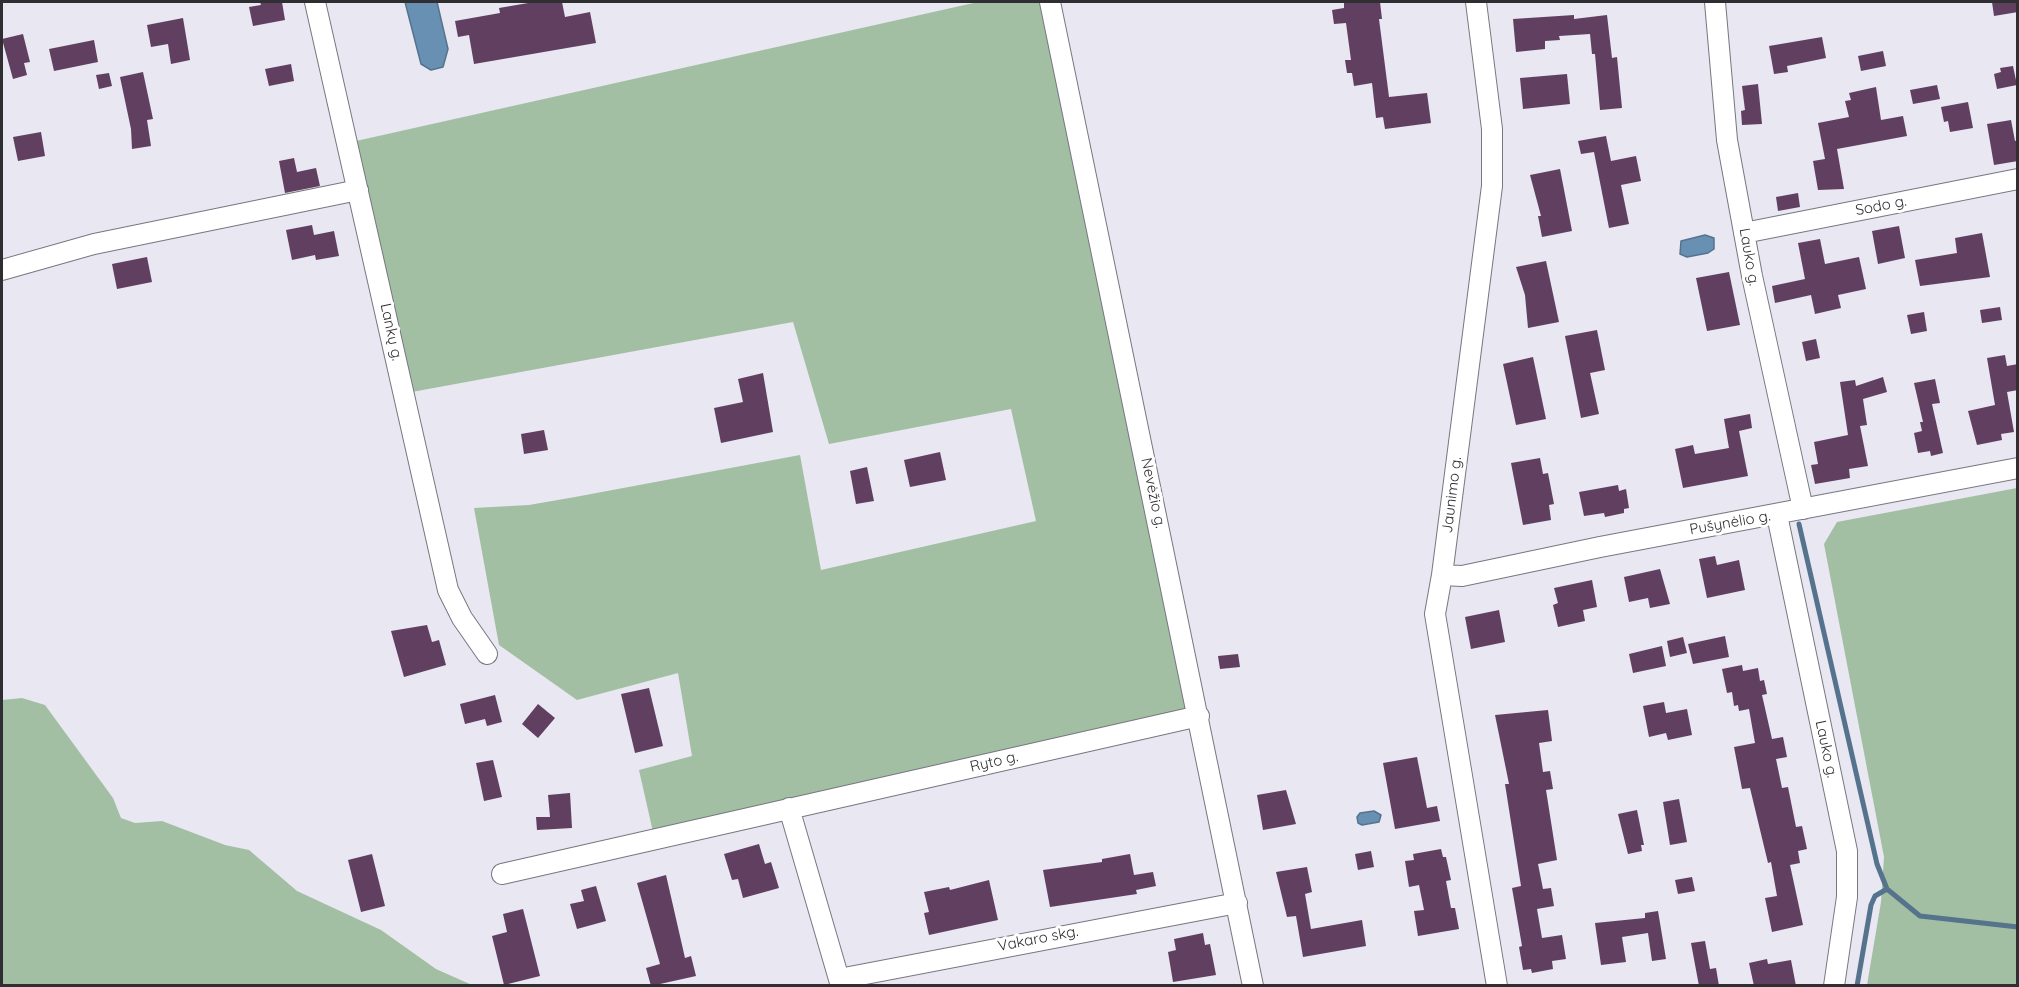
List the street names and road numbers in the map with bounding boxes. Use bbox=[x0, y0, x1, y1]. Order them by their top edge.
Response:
street label: Sodo g. bbox=[1854, 192, 1908, 220]
street label: Lauko g. bbox=[1735, 227, 1763, 287]
street label: Lankų g. bbox=[376, 302, 406, 362]
street label: Nevėžio g. bbox=[1137, 456, 1169, 530]
street label: Jaunimo g. bbox=[1438, 456, 1466, 534]
street label: Pušynėlio g. bbox=[1688, 507, 1772, 539]
street label: Lauko g. bbox=[1811, 719, 1841, 779]
street label: Ryto g. bbox=[968, 748, 1020, 776]
street label: Vakaro skg. bbox=[996, 922, 1080, 956]

